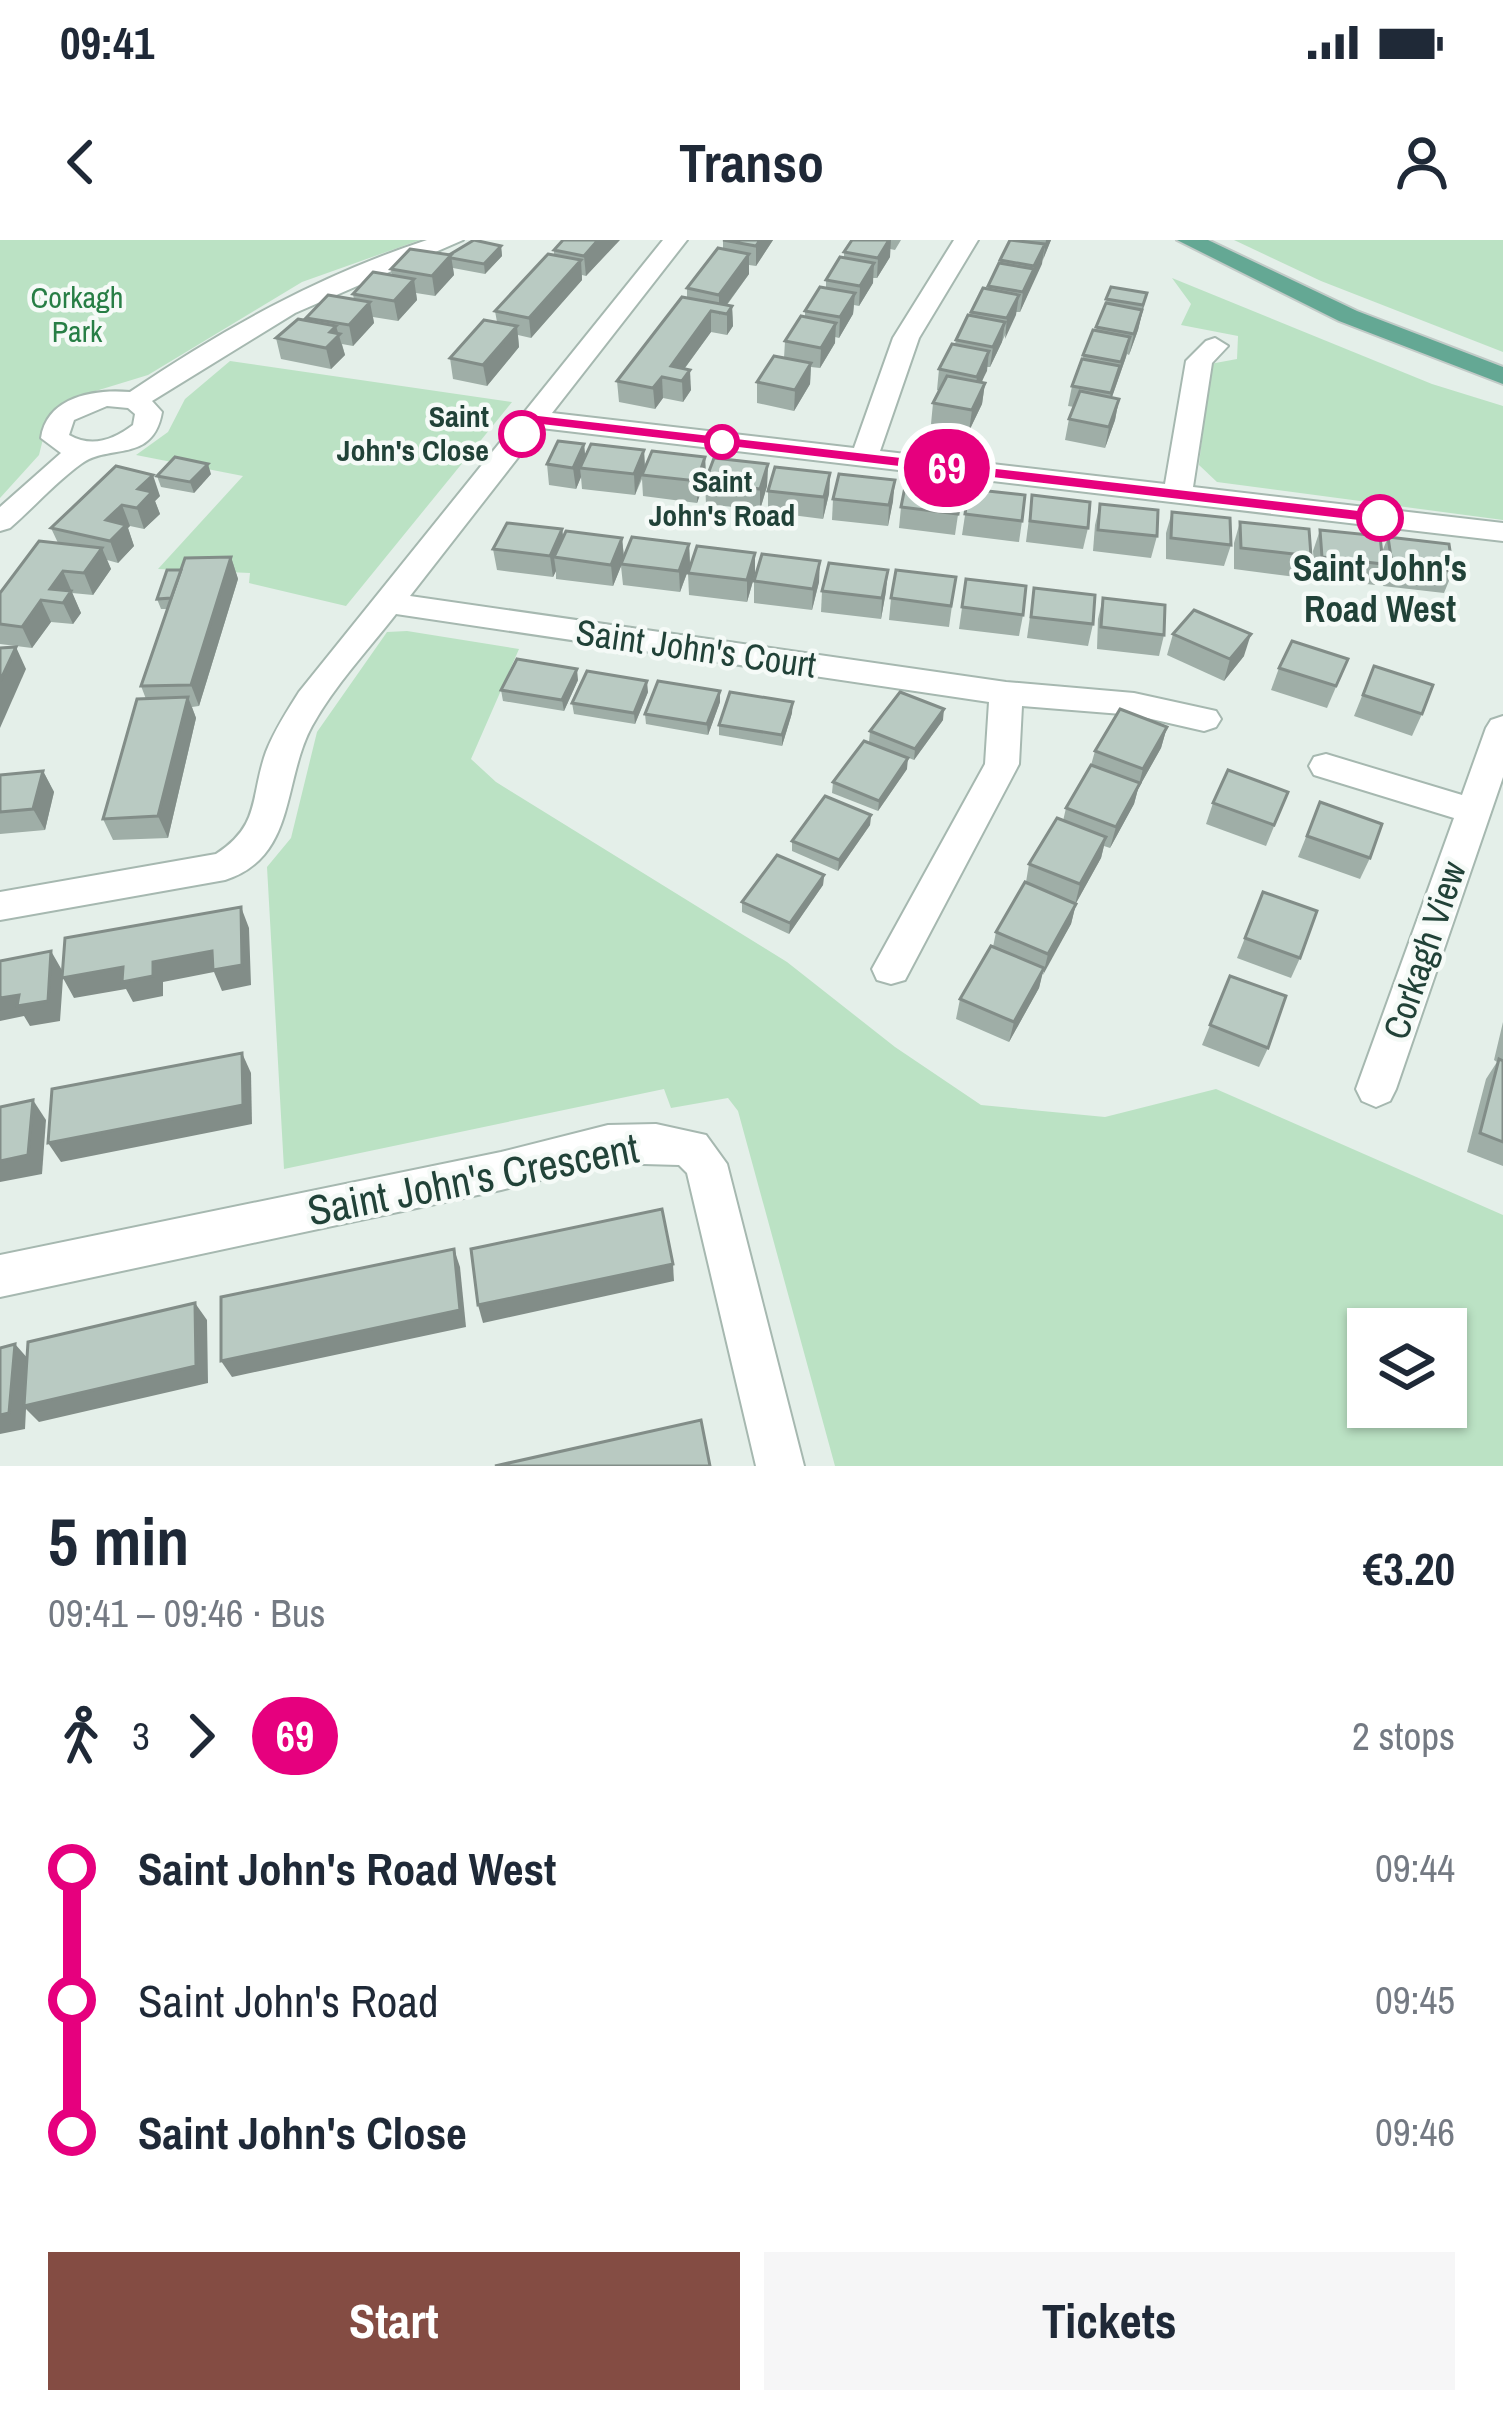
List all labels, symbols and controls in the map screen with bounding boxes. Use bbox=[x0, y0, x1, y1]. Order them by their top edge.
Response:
text: 09:41 bbox=[60, 12, 154, 73]
text: Transo bbox=[679, 126, 824, 199]
icon: back bbox=[48, 129, 114, 195]
icon: person bbox=[1389, 129, 1455, 195]
park label: Corkagh Park bbox=[31, 277, 123, 351]
place label: Saint John's Close bbox=[337, 396, 489, 470]
marker: Saint John's Close bbox=[500, 412, 544, 456]
marker: Saint John's Road bbox=[706, 426, 738, 458]
line badge: 69 bbox=[893, 429, 1001, 507]
text: 69 bbox=[928, 440, 966, 496]
place label: Saint John's Road bbox=[649, 461, 795, 535]
marker: Saint John's Road West bbox=[1358, 496, 1402, 540]
place label: Saint John's Road West bbox=[1293, 544, 1467, 633]
street label: Saint John's Court bbox=[573, 607, 819, 689]
street label: Corkagh View bbox=[1371, 854, 1477, 1045]
street label: Saint John's Crescent bbox=[303, 1119, 643, 1239]
map controls bbox=[1347, 1308, 1467, 1428]
button: layers bbox=[1347, 1308, 1467, 1428]
text: 5 min bbox=[48, 1497, 189, 1586]
text: €3.20 bbox=[1363, 1538, 1455, 1599]
text: 09:41 – 09:46 · Bus bbox=[48, 1587, 325, 1639]
icon: walk bbox=[48, 1703, 114, 1769]
icon: forward bbox=[168, 1703, 234, 1769]
text: 69 bbox=[276, 1708, 314, 1764]
text: 3 bbox=[132, 1710, 150, 1762]
text: 2 stops bbox=[1352, 1710, 1455, 1762]
text: Saint John's Road West bbox=[138, 1838, 556, 1899]
text: 09:44 bbox=[1375, 1842, 1455, 1894]
text: Saint John's Road bbox=[138, 1970, 438, 2031]
text: 09:45 bbox=[1375, 1974, 1455, 2026]
text: Saint John's Close bbox=[138, 2102, 467, 2163]
text: 09:46 bbox=[1375, 2106, 1455, 2158]
button: Start bbox=[48, 2252, 740, 2390]
button: Tickets bbox=[764, 2252, 1455, 2390]

